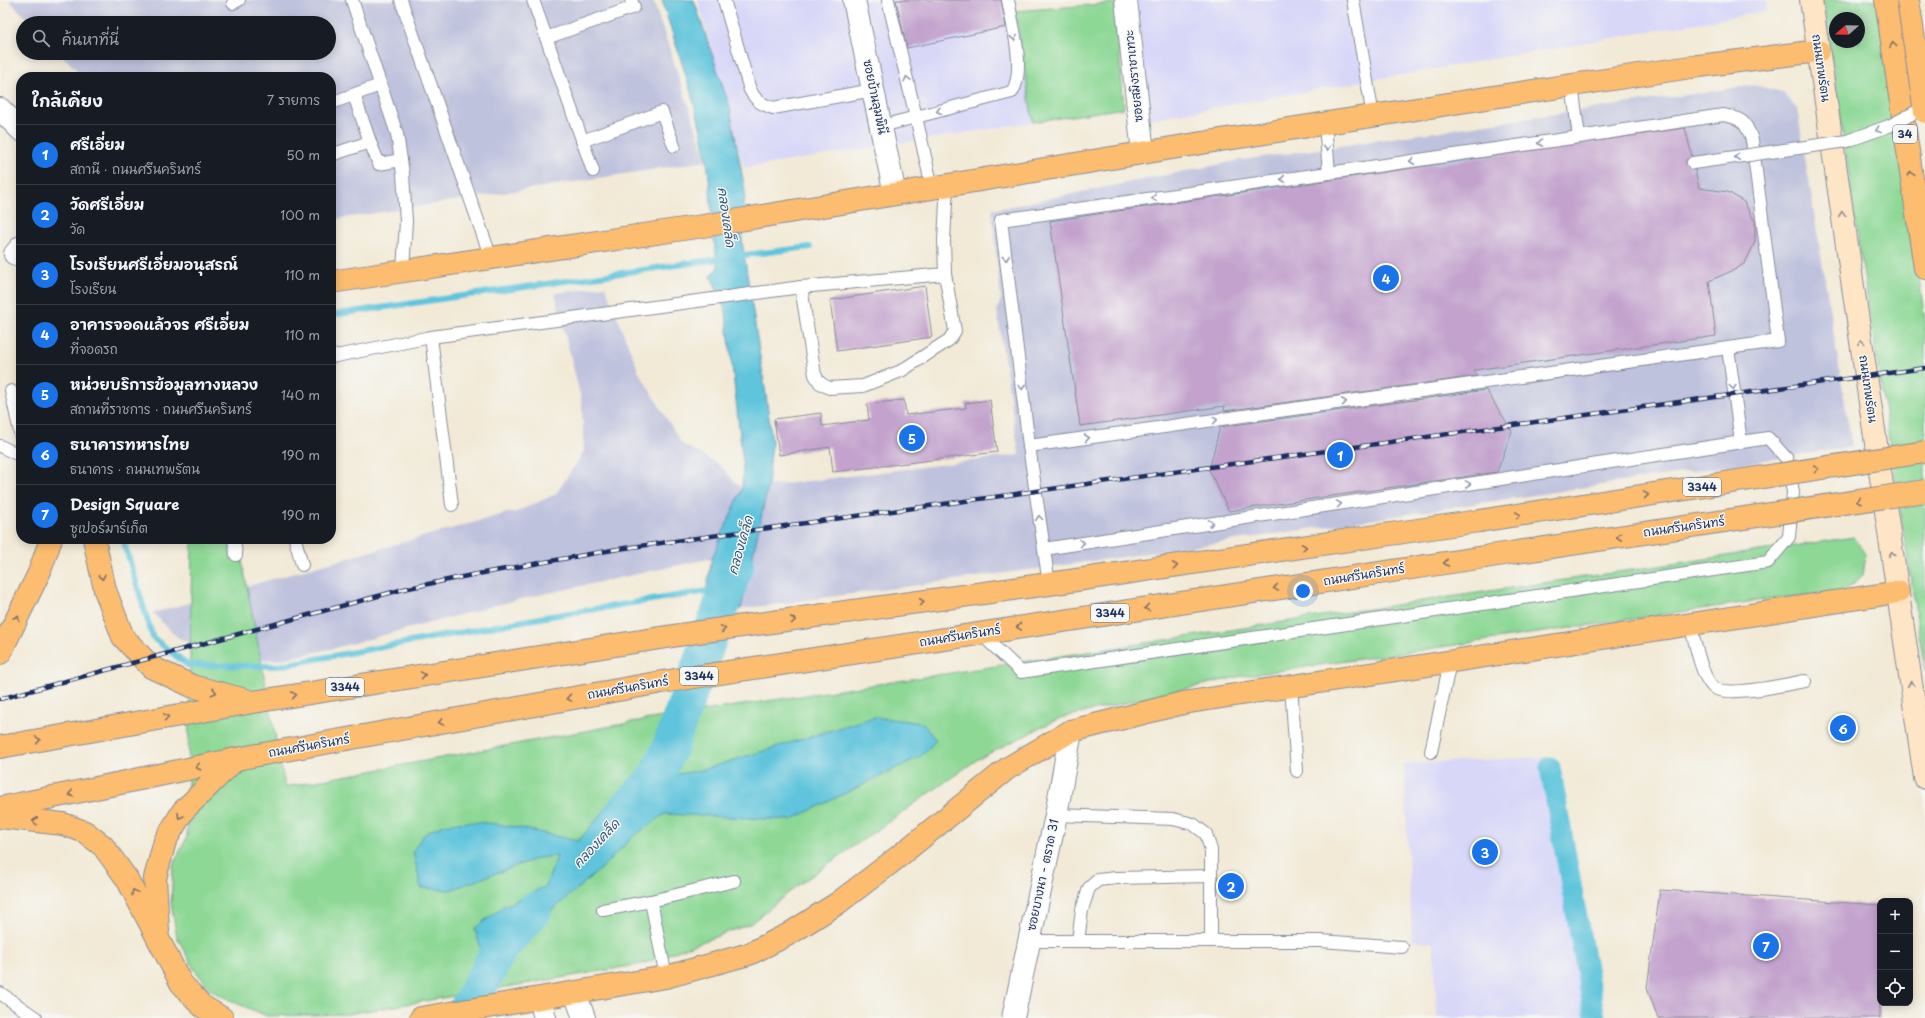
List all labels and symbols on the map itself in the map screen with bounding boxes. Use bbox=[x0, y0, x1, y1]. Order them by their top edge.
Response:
north arrow bbox=[1829, 12, 1865, 48]
street label: ซอยสมิงราชาเทวะ bbox=[1119, 29, 1147, 123]
street label: ถนนเทพรัตน bbox=[1808, 33, 1836, 103]
one-way arrow bbox=[1009, 35, 1018, 42]
one-way arrow bbox=[1889, 42, 1898, 48]
street label: ซอยบ้านลุมพินี bbox=[858, 58, 893, 136]
one-way arrow bbox=[903, 76, 912, 83]
one-way arrow bbox=[936, 107, 942, 115]
road number: 34 bbox=[1893, 125, 1917, 143]
one-way arrow bbox=[1874, 126, 1881, 134]
one-way arrow bbox=[1537, 138, 1543, 147]
one-way arrow bbox=[1322, 145, 1331, 151]
one-way arrow bbox=[1734, 152, 1740, 161]
one-way arrow bbox=[1409, 156, 1415, 165]
one-way arrow bbox=[1907, 171, 1916, 177]
one-way arrow bbox=[1280, 174, 1286, 183]
water label: คลองเคล็ด bbox=[714, 186, 741, 249]
one-way arrow bbox=[1151, 193, 1157, 202]
one-way arrow bbox=[1838, 210, 1847, 217]
one-way arrow bbox=[1001, 255, 1010, 261]
pin: 4 bbox=[1373, 263, 1399, 293]
one-way arrow bbox=[1857, 339, 1866, 345]
street label: ถนนเทพรัตน bbox=[1855, 354, 1883, 424]
one-way arrow bbox=[1017, 384, 1026, 390]
one-way arrow bbox=[1728, 384, 1737, 390]
one-way arrow bbox=[1341, 398, 1347, 407]
one-way arrow bbox=[1212, 416, 1218, 425]
pin: 5 bbox=[899, 423, 925, 453]
one-way arrow bbox=[1084, 434, 1090, 443]
pin: 1 bbox=[1327, 440, 1353, 470]
one-way arrow bbox=[1813, 465, 1819, 474]
road number: 3344 bbox=[1683, 478, 1721, 496]
one-way arrow bbox=[1465, 480, 1471, 489]
one-way arrow bbox=[1643, 491, 1649, 500]
one-way arrow bbox=[1856, 496, 1862, 505]
one-way arrow bbox=[1336, 500, 1342, 508]
one-way arrow bbox=[1515, 511, 1521, 520]
street label: ถนนศรีนครินทร์ bbox=[1642, 511, 1726, 541]
water label: คลองเคล็ด bbox=[722, 512, 757, 577]
one-way arrow bbox=[1035, 515, 1044, 521]
one-way arrow bbox=[1208, 519, 1214, 528]
one-way arrow bbox=[1616, 532, 1622, 541]
one-way arrow bbox=[1079, 539, 1085, 548]
one-way arrow bbox=[1301, 543, 1307, 552]
one-way arrow bbox=[1888, 551, 1897, 557]
one-way arrow bbox=[1443, 558, 1449, 567]
street label: ถนนศรีนครินทร์ bbox=[1322, 559, 1406, 589]
one-way arrow bbox=[1172, 562, 1178, 571]
one-way arrow bbox=[98, 574, 106, 580]
your location bbox=[1293, 581, 1313, 601]
one-way arrow bbox=[1273, 583, 1279, 592]
one-way arrow bbox=[919, 598, 925, 607]
one-way arrow bbox=[1144, 603, 1150, 612]
road number: 3344 bbox=[1091, 604, 1129, 622]
one-way arrow bbox=[12, 614, 20, 622]
one-way arrow bbox=[790, 616, 796, 625]
street label: ถนนศรีนครินทร์ bbox=[918, 620, 1002, 650]
one-way arrow bbox=[1016, 622, 1022, 631]
one-way arrow bbox=[720, 625, 726, 634]
road number: 3344 bbox=[680, 667, 718, 685]
one-way arrow bbox=[420, 671, 426, 680]
street label: ถนนศรีนครินทร์ bbox=[586, 671, 670, 703]
road number: 3344 bbox=[326, 678, 364, 696]
one-way arrow bbox=[1907, 681, 1916, 687]
one-way arrow bbox=[210, 687, 217, 695]
one-way arrow bbox=[291, 691, 298, 700]
one-way arrow bbox=[566, 694, 572, 702]
one-way arrow bbox=[163, 713, 169, 722]
pin: 6 bbox=[1830, 713, 1856, 743]
one-way arrow bbox=[438, 717, 444, 725]
street label: ถนนศรีนครินทร์ bbox=[267, 729, 351, 761]
one-way arrow bbox=[35, 736, 41, 745]
one-way arrow bbox=[195, 762, 201, 770]
one-way arrow bbox=[68, 789, 74, 797]
one-way arrow bbox=[177, 812, 184, 819]
water label: คลองเคล็ด bbox=[568, 813, 624, 871]
one-way arrow bbox=[31, 816, 38, 825]
street label: ซอยบางนา - ตราด 31 bbox=[1021, 817, 1063, 932]
pin: 3 bbox=[1472, 837, 1498, 867]
pin: 2 bbox=[1218, 871, 1244, 901]
one-way arrow bbox=[131, 888, 139, 896]
pin: 7 bbox=[1753, 931, 1779, 961]

